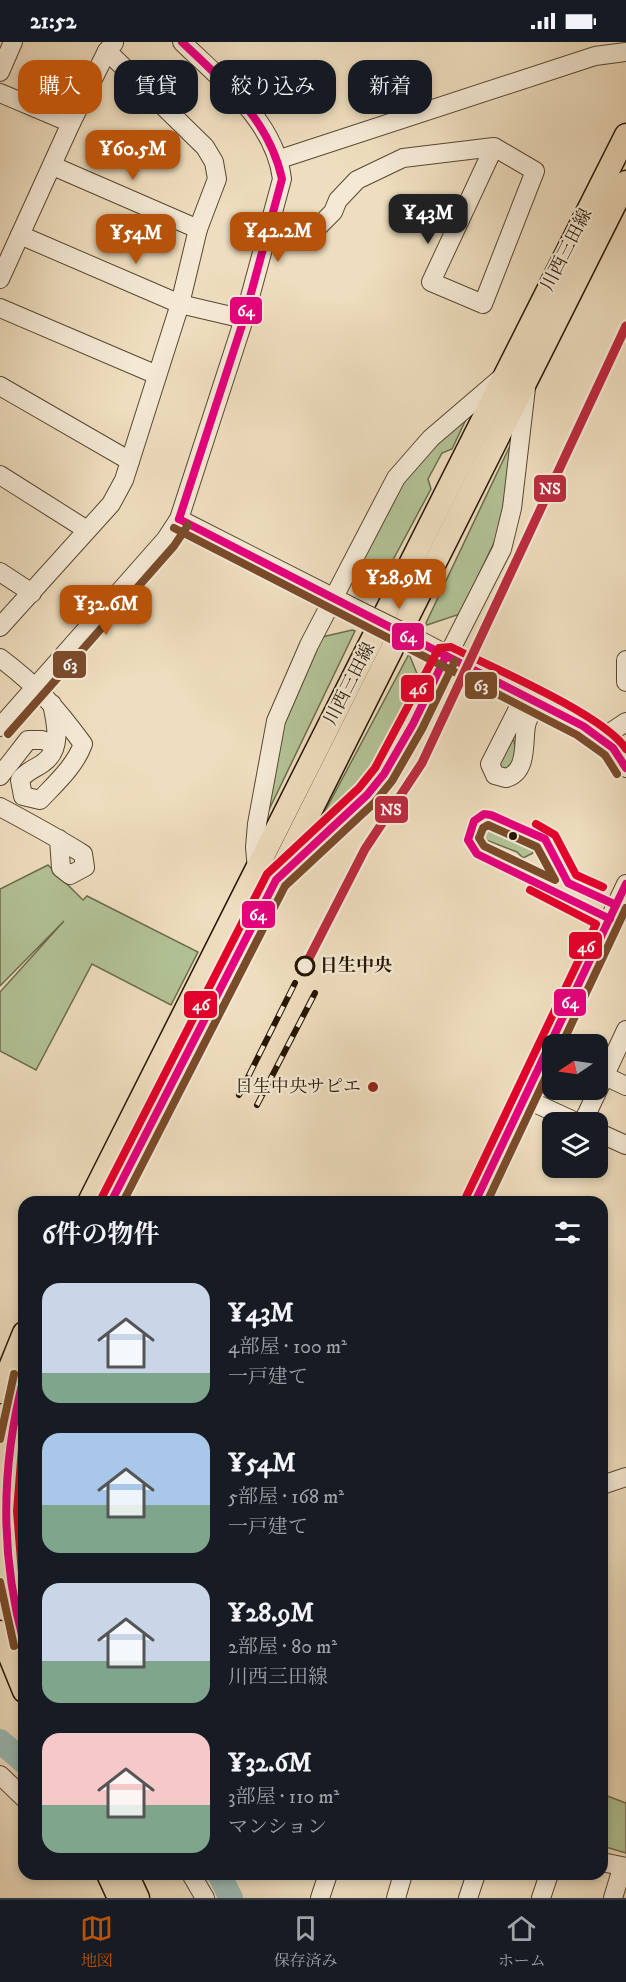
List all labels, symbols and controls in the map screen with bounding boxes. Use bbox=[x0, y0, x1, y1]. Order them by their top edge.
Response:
text: 21:52 bbox=[30, 8, 76, 35]
chip: 購入 bbox=[18, 60, 102, 114]
chip: 賃貸 bbox=[114, 60, 198, 114]
chip: 絞り込み bbox=[210, 60, 336, 114]
chip: 新着 bbox=[348, 60, 432, 114]
pin: ¥60.5M bbox=[84, 130, 182, 181]
text: ¥60.5M bbox=[99, 137, 167, 162]
pin: ¥43M bbox=[392, 194, 464, 245]
text: ¥43M bbox=[403, 201, 453, 226]
street label: 川西三田線 bbox=[537, 205, 597, 295]
pin: ¥42.2M bbox=[229, 212, 327, 263]
pin: ¥54M bbox=[100, 214, 172, 265]
text: ¥42.2M bbox=[244, 219, 312, 244]
text: ¥54M bbox=[110, 221, 162, 246]
line badge: 64 bbox=[229, 296, 263, 325]
text: 64 bbox=[237, 301, 256, 321]
line badge: NS bbox=[533, 474, 567, 503]
text: NS bbox=[539, 479, 561, 499]
pin: ¥28.9M bbox=[350, 559, 448, 610]
text: ¥28.9M bbox=[366, 566, 432, 591]
pin: ¥32.6M bbox=[57, 585, 155, 636]
text: ¥32.6M bbox=[74, 592, 138, 617]
line badge: 64 bbox=[391, 622, 425, 651]
text: 64 bbox=[399, 627, 418, 647]
street label: 川西三田線 bbox=[320, 639, 380, 729]
line badge: 63 bbox=[52, 650, 87, 679]
text: 63 bbox=[63, 655, 77, 675]
line badge: 63 bbox=[464, 671, 498, 700]
line badge: 46 bbox=[400, 674, 435, 703]
text: 63 bbox=[474, 676, 488, 696]
text: 46 bbox=[408, 679, 428, 699]
line badge: NS bbox=[374, 795, 409, 824]
text: NS bbox=[380, 800, 402, 820]
unlabelled marker bbox=[507, 830, 519, 842]
line badge: 64 bbox=[241, 900, 276, 929]
text: 64 bbox=[249, 905, 268, 925]
line badge: 46 bbox=[568, 931, 603, 960]
text: 46 bbox=[576, 937, 596, 957]
place label: 日生中央 bbox=[320, 955, 392, 977]
marker: 日生中央 bbox=[295, 956, 315, 976]
line badge: 64 bbox=[553, 988, 587, 1017]
line badge: 46 bbox=[183, 990, 218, 1019]
text: 64 bbox=[561, 993, 580, 1013]
text: 46 bbox=[191, 995, 211, 1015]
north arrow bbox=[542, 1034, 608, 1100]
map controls bbox=[542, 1034, 608, 1178]
place label: 日生中央サピエ bbox=[235, 1076, 361, 1098]
marker: 日生中央サピエ bbox=[366, 1080, 380, 1094]
button: layers bbox=[542, 1112, 608, 1178]
icon: filters bbox=[551, 1216, 584, 1249]
text: 6件の物件 bbox=[42, 1219, 160, 1252]
text: ¥43M bbox=[228, 1297, 294, 1330]
icon: home bbox=[90, 1307, 162, 1379]
text: 4部屋 · 100 m² bbox=[228, 1335, 347, 1360]
text: 一戸建て bbox=[228, 1365, 308, 1390]
text: ¥54M bbox=[228, 1447, 296, 1480]
icon: home bbox=[90, 1457, 162, 1529]
text: 5部屋 · 168 m² bbox=[228, 1485, 344, 1510]
text: 一戸建て bbox=[228, 1515, 308, 1540]
text: ¥28.9M bbox=[228, 1597, 314, 1630]
icon: home bbox=[90, 1607, 162, 1679]
text: 2部屋 · 80 m² bbox=[228, 1635, 337, 1660]
text: 川西三田線 bbox=[228, 1665, 328, 1690]
text: ¥32.6M bbox=[228, 1747, 312, 1780]
icon: home bbox=[90, 1757, 162, 1829]
text: 3部屋 · 110 m² bbox=[228, 1785, 339, 1810]
text: マンション bbox=[228, 1815, 327, 1840]
tab: 地図 bbox=[80, 1912, 113, 1971]
tab: 保存済み bbox=[273, 1912, 337, 1971]
tab: ホーム bbox=[498, 1912, 546, 1971]

